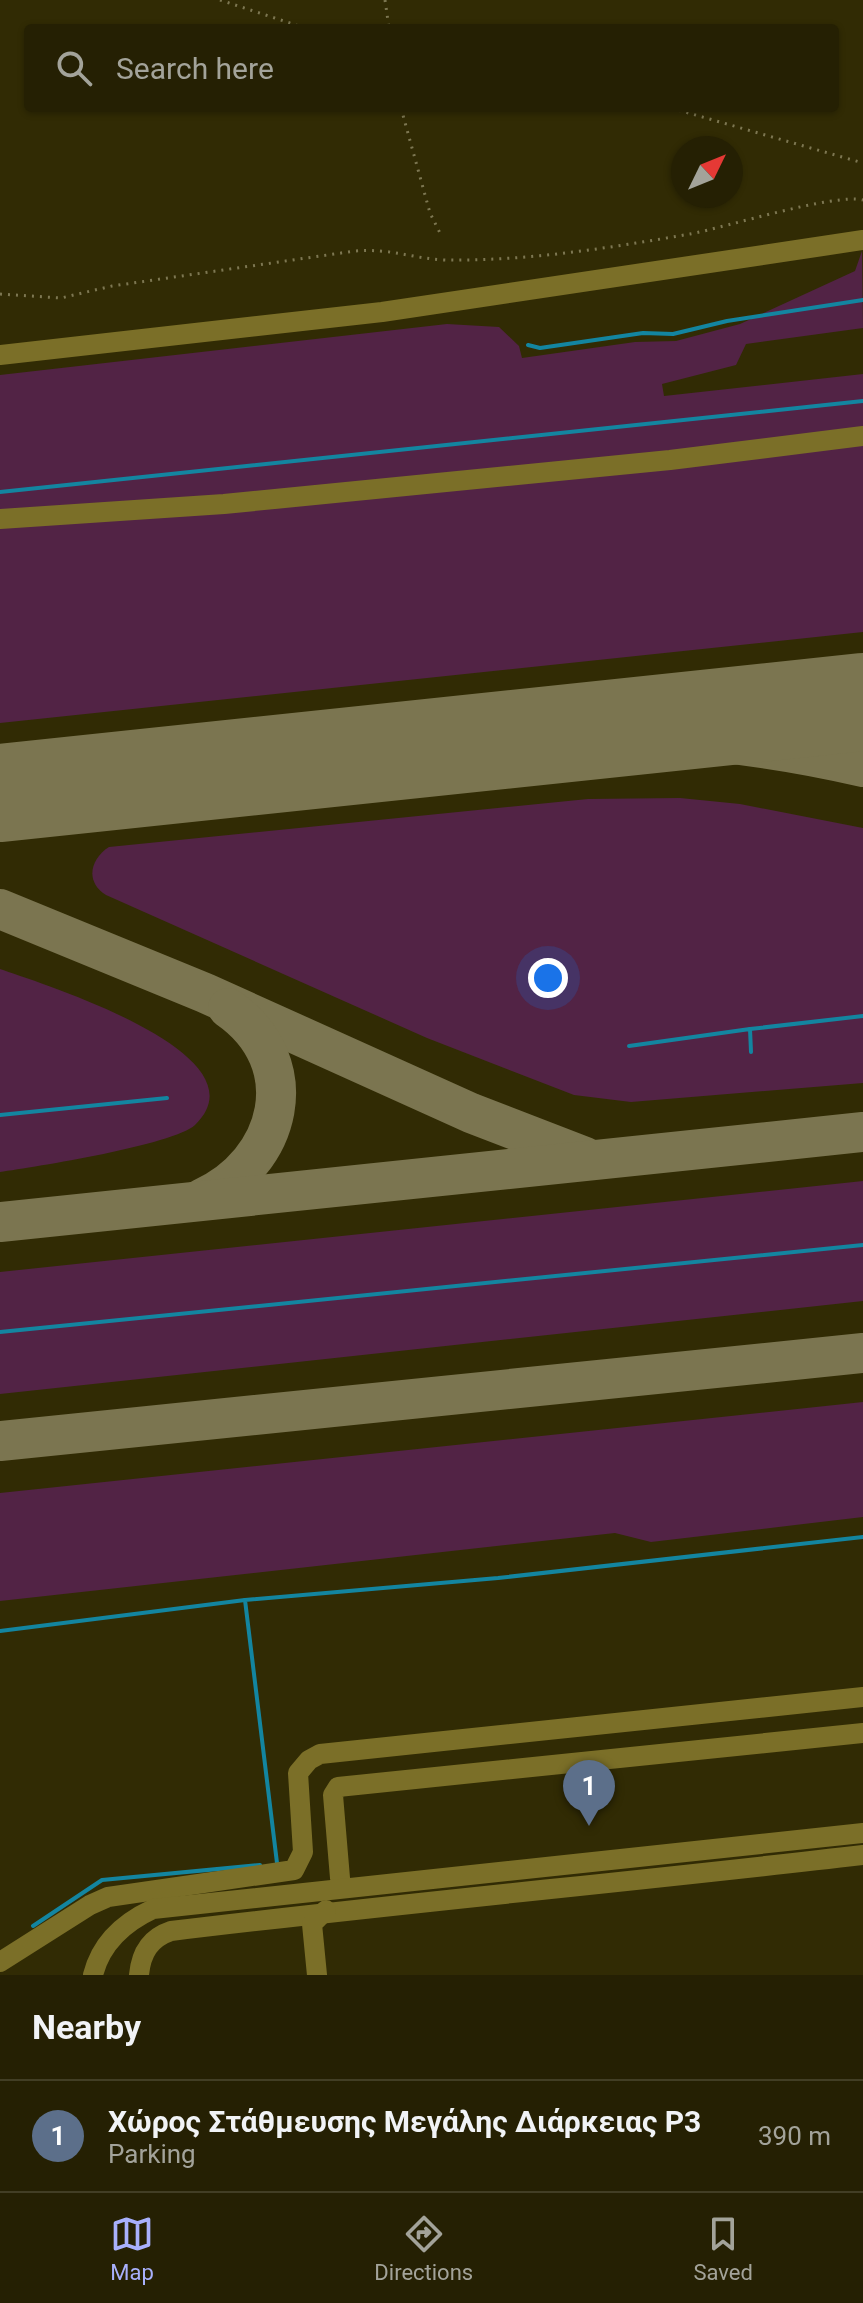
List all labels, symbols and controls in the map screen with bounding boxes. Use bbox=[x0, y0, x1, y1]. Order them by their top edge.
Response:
search box bbox=[24, 24, 839, 112]
icon: search bbox=[52, 46, 96, 90]
text: Search here bbox=[116, 51, 274, 86]
north arrow bbox=[671, 136, 743, 208]
your location bbox=[528, 958, 568, 998]
pin: 1 bbox=[563, 1760, 615, 1826]
text: Nearby bbox=[32, 2007, 141, 2047]
text: Χώρος Στάθμευσης Μεγάλης Διάρκειας P3 bbox=[108, 2104, 701, 2139]
text: 1 bbox=[51, 2121, 65, 2151]
text: 390 m bbox=[758, 2121, 831, 2151]
text: Parking bbox=[108, 2139, 196, 2169]
tab: Map bbox=[110, 2212, 154, 2285]
tab: Directions bbox=[374, 2212, 473, 2285]
tab: Saved bbox=[693, 2212, 753, 2285]

